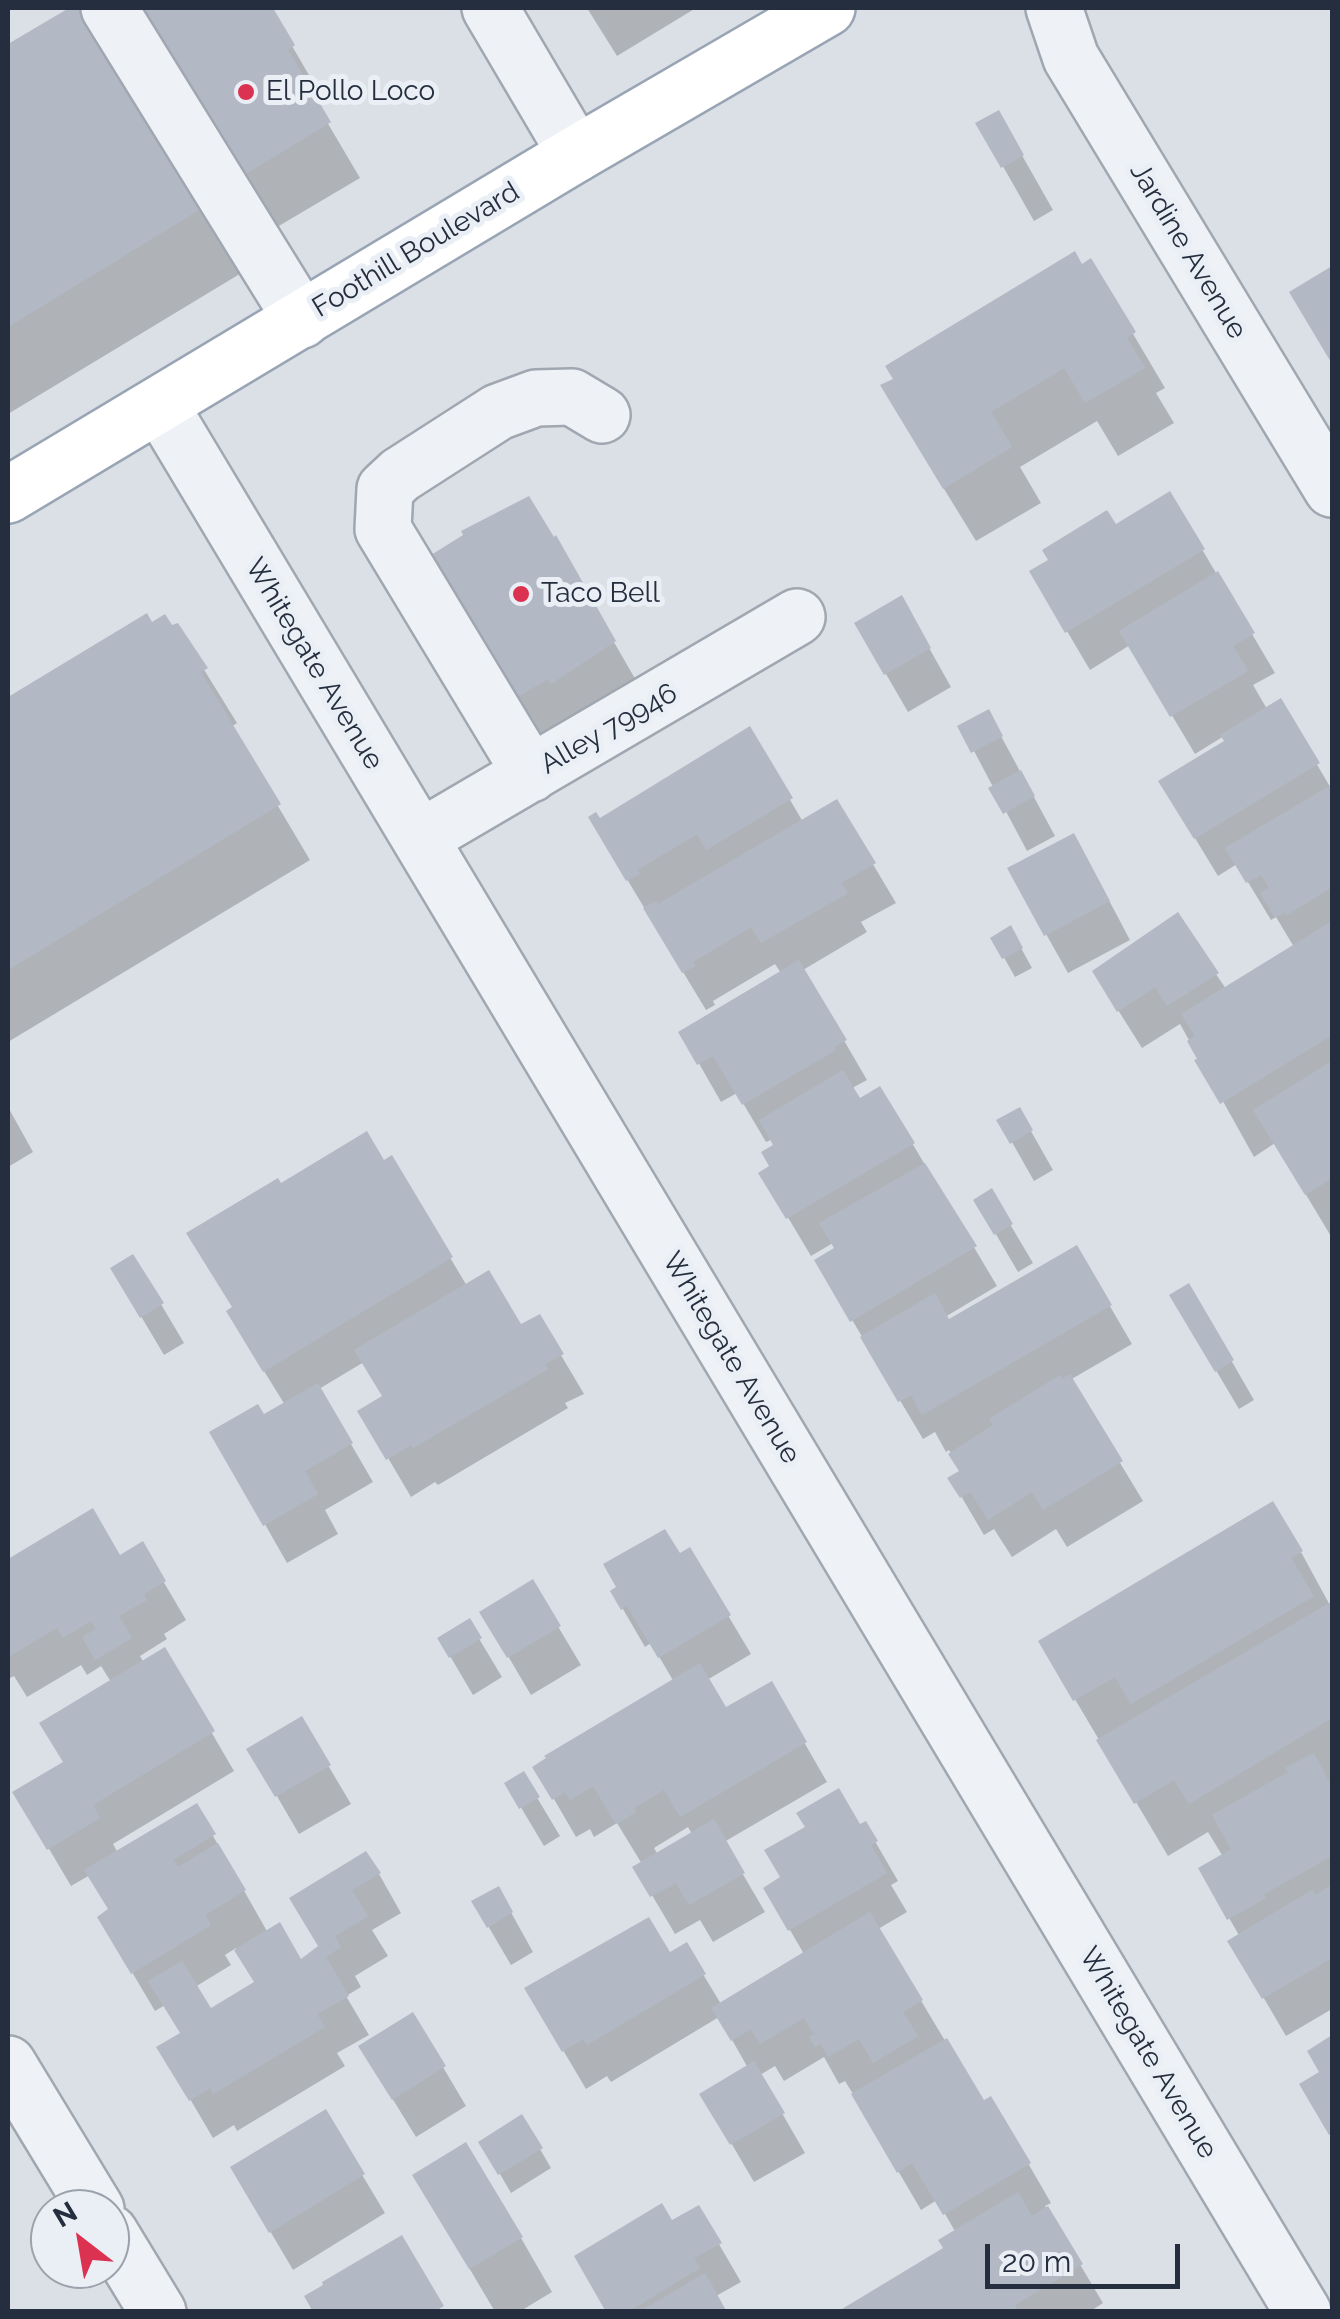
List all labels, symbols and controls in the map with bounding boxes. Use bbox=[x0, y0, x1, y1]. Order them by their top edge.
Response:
place label: El Pollo Loco bbox=[266, 75, 435, 109]
marker: El Pollo Loco bbox=[235, 81, 257, 103]
street label: Jardine Avenue bbox=[1122, 157, 1254, 345]
street label: Foothill Boulevard bbox=[307, 175, 525, 325]
street label: Whitegate Avenue bbox=[238, 552, 390, 776]
place label: Taco Bell bbox=[541, 577, 660, 611]
marker: Taco Bell bbox=[510, 583, 532, 605]
street label: Alley 79946 bbox=[535, 676, 683, 782]
street label: Whitegate Avenue bbox=[655, 1246, 807, 1470]
street label: Whitegate Avenue bbox=[1072, 1941, 1224, 2165]
north arrow bbox=[30, 2189, 130, 2289]
text: N bbox=[48, 2195, 83, 2234]
scale bar bbox=[990, 2224, 1185, 2286]
text: 20 m bbox=[1002, 2244, 1071, 2279]

